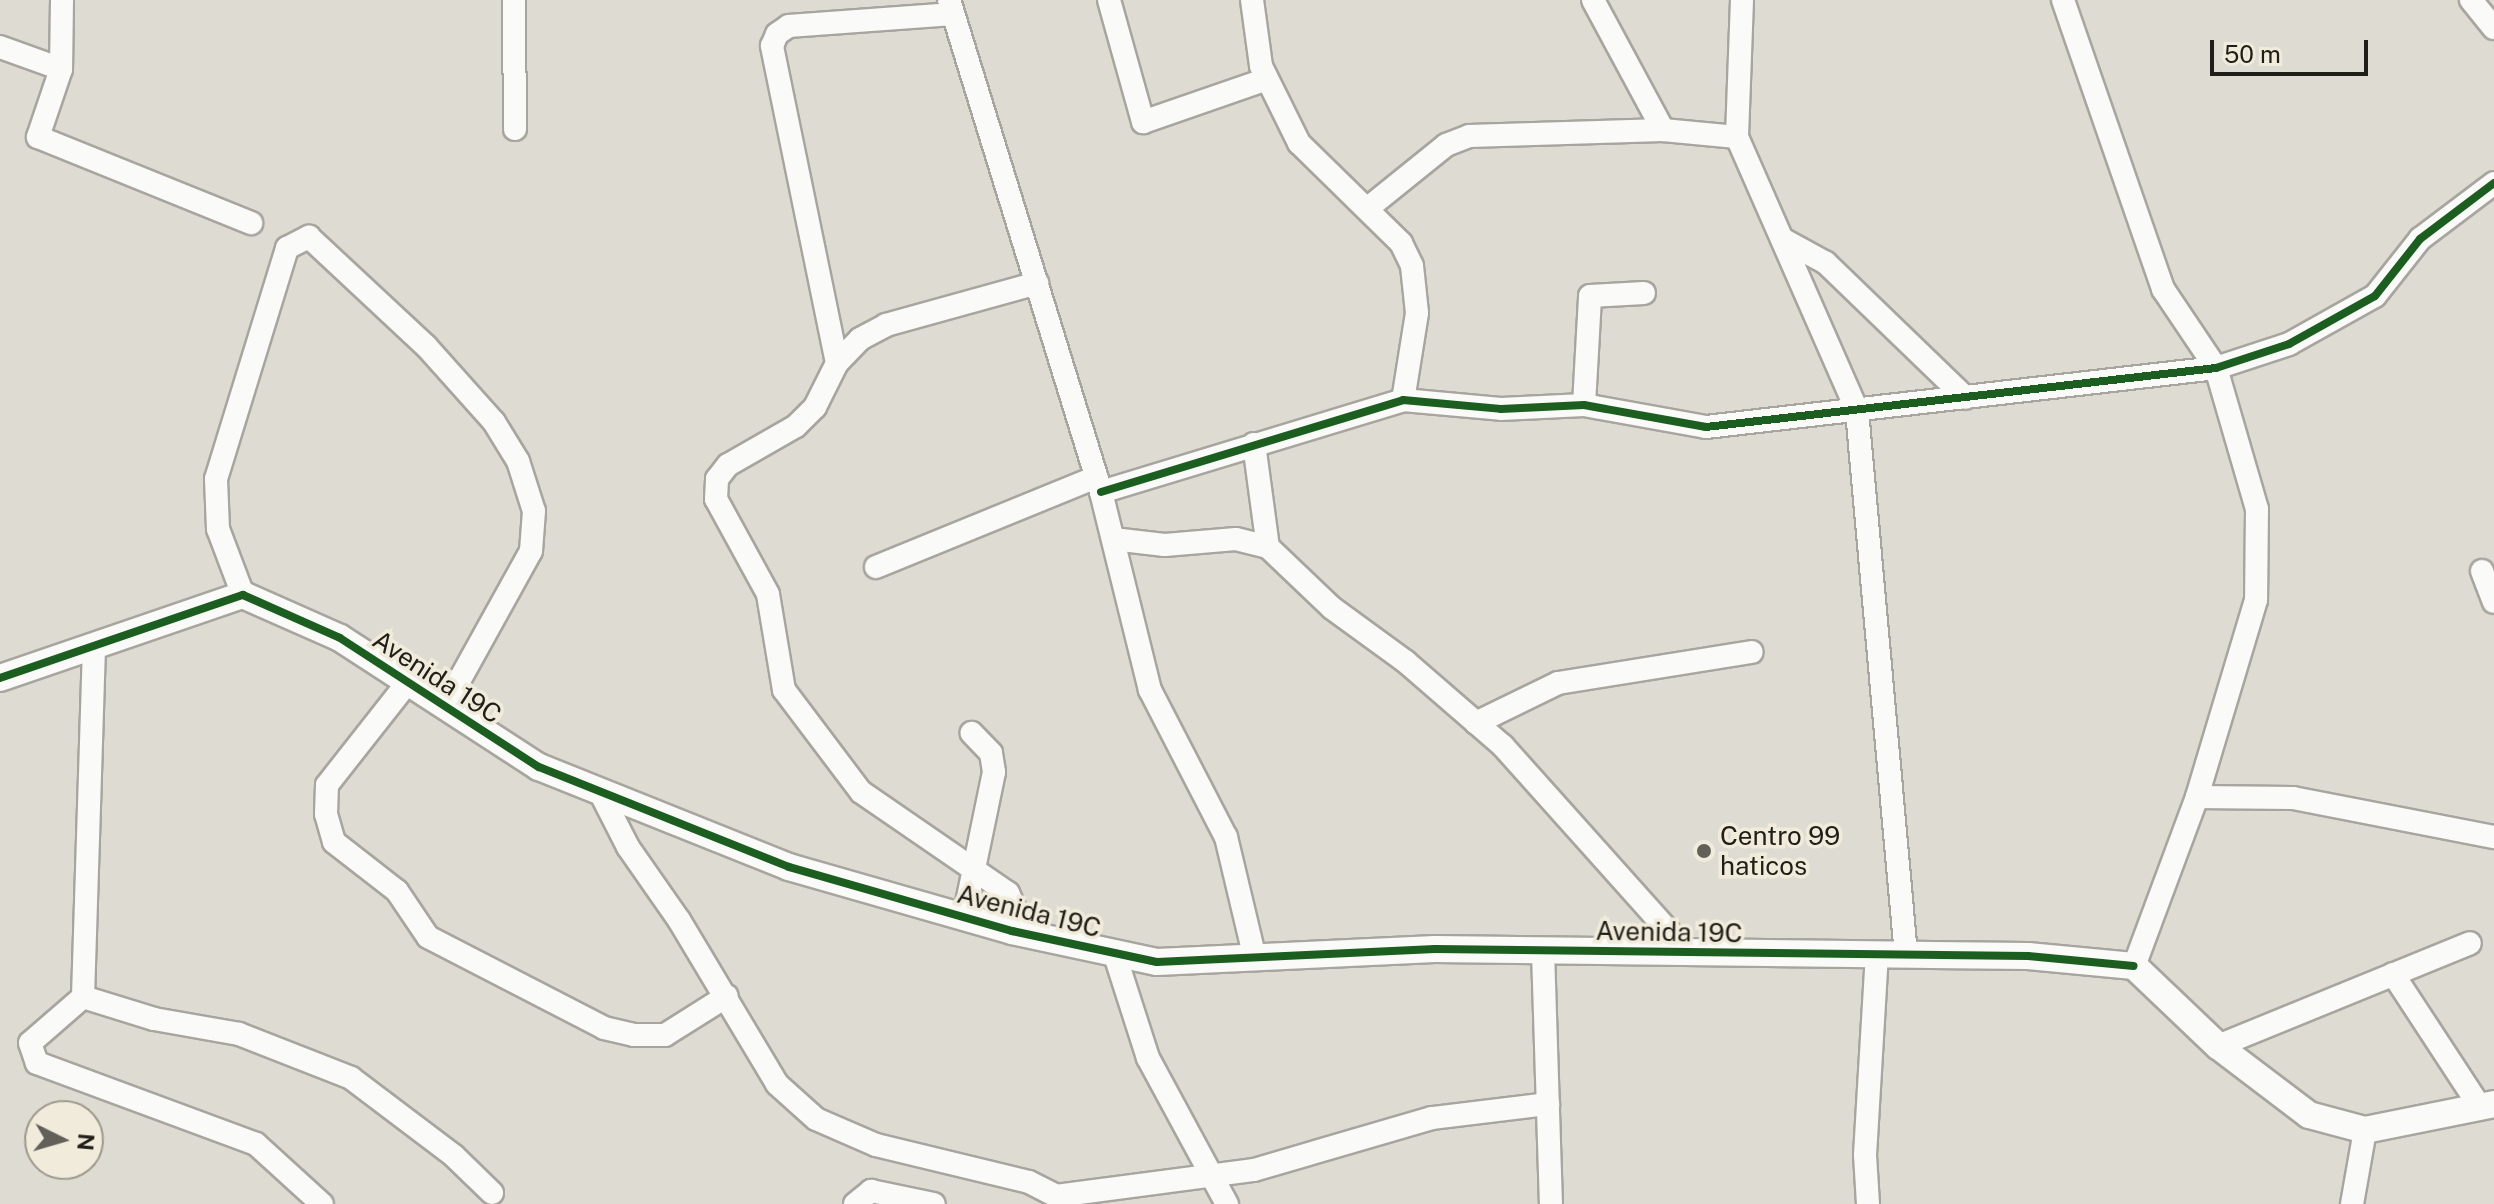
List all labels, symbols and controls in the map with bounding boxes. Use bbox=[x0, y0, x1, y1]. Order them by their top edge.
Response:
scale bar bbox=[2214, 24, 2372, 74]
text: 50 m bbox=[2224, 40, 2281, 68]
street label: Avenida 19C bbox=[367, 624, 507, 730]
place label: Centro 99 haticos bbox=[1720, 820, 1840, 882]
marker: Centro 99 haticos bbox=[1695, 842, 1713, 860]
street label: Avenida 19C bbox=[954, 878, 1104, 944]
street label: Avenida 19C bbox=[1595, 915, 1743, 949]
north arrow bbox=[24, 1100, 104, 1180]
text: N bbox=[72, 1132, 100, 1152]

